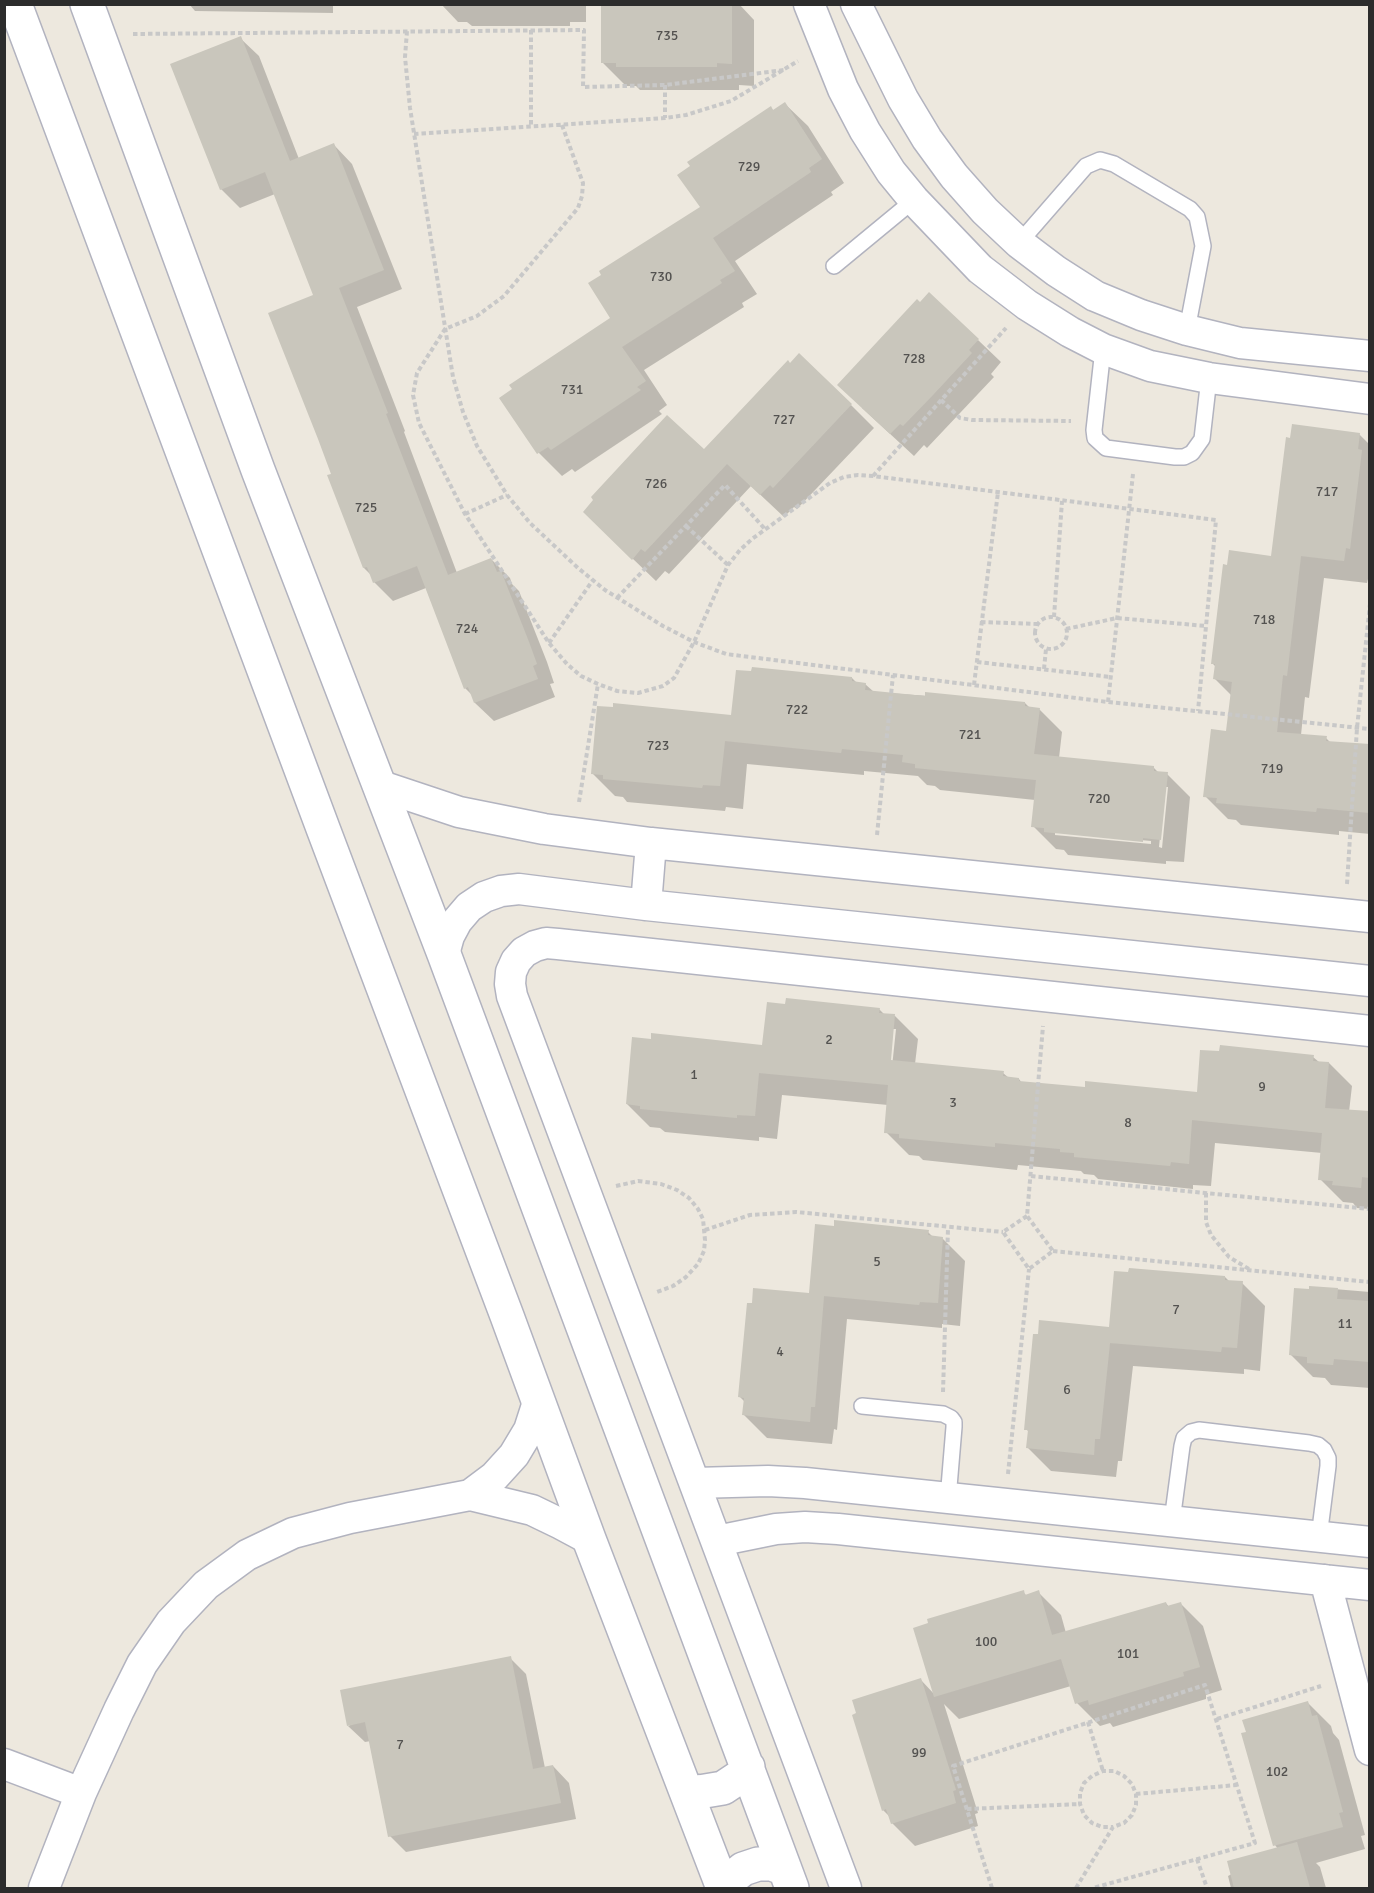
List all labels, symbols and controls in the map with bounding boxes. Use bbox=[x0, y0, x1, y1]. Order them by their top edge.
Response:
house number: 735 bbox=[656, 28, 678, 44]
house number: 729 bbox=[738, 159, 760, 175]
house number: 730 bbox=[650, 269, 672, 285]
house number: 728 bbox=[903, 351, 925, 367]
house number: 731 bbox=[561, 382, 583, 398]
house number: 727 bbox=[773, 412, 795, 428]
house number: 726 bbox=[645, 476, 667, 492]
house number: 717 bbox=[1316, 484, 1338, 500]
house number: 725 bbox=[355, 500, 377, 516]
house number: 718 bbox=[1253, 612, 1275, 628]
house number: 724 bbox=[456, 621, 478, 637]
house number: 722 bbox=[786, 702, 808, 718]
house number: 721 bbox=[959, 727, 981, 743]
house number: 723 bbox=[647, 738, 669, 754]
house number: 719 bbox=[1261, 761, 1283, 777]
house number: 720 bbox=[1088, 791, 1110, 807]
house number: 2 bbox=[825, 1032, 833, 1048]
house number: 1 bbox=[690, 1067, 698, 1083]
house number: 9 bbox=[1258, 1079, 1266, 1095]
house number: 3 bbox=[949, 1095, 957, 1111]
house number: 8 bbox=[1124, 1115, 1132, 1131]
house number: 5 bbox=[873, 1254, 881, 1270]
house number: 7 bbox=[1172, 1302, 1180, 1318]
house number: 11 bbox=[1337, 1316, 1353, 1332]
house number: 4 bbox=[776, 1344, 784, 1360]
house number: 6 bbox=[1063, 1382, 1071, 1398]
house number: 100 bbox=[975, 1634, 997, 1650]
house number: 101 bbox=[1117, 1646, 1139, 1662]
house number: 7 bbox=[396, 1737, 404, 1753]
house number: 99 bbox=[911, 1745, 927, 1761]
house number: 102 bbox=[1266, 1764, 1288, 1780]

